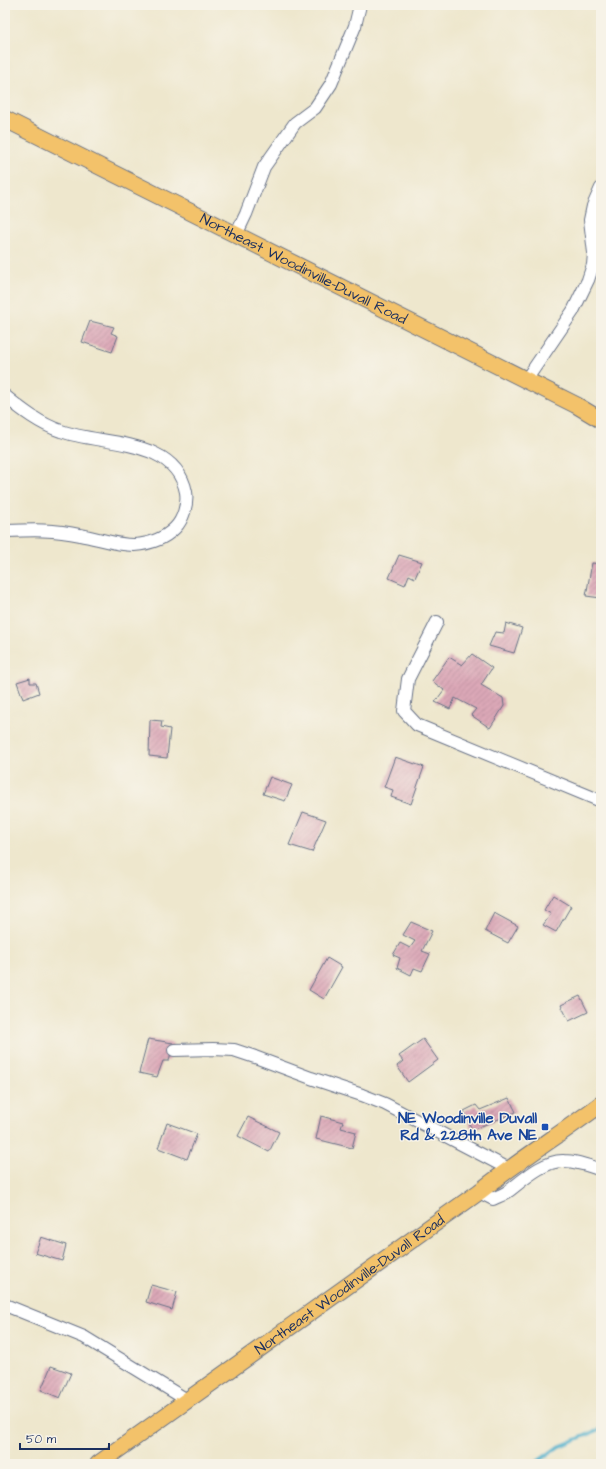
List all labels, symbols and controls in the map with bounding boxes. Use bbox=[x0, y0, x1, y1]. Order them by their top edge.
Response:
street label: Northeast Woodinville-Duvall Road bbox=[196, 208, 411, 330]
place label: NE Woodinville Duvall Rd & 228th Ave NE bbox=[398, 1108, 538, 1146]
marker: NE Woodinville Duvall Rd & 228th Ave NE bbox=[540, 1122, 550, 1132]
street label: Northeast Woodinville-Duvall Road bbox=[250, 1210, 449, 1360]
scale bar bbox=[20, 1425, 109, 1451]
text: 50 m bbox=[26, 1431, 57, 1448]

